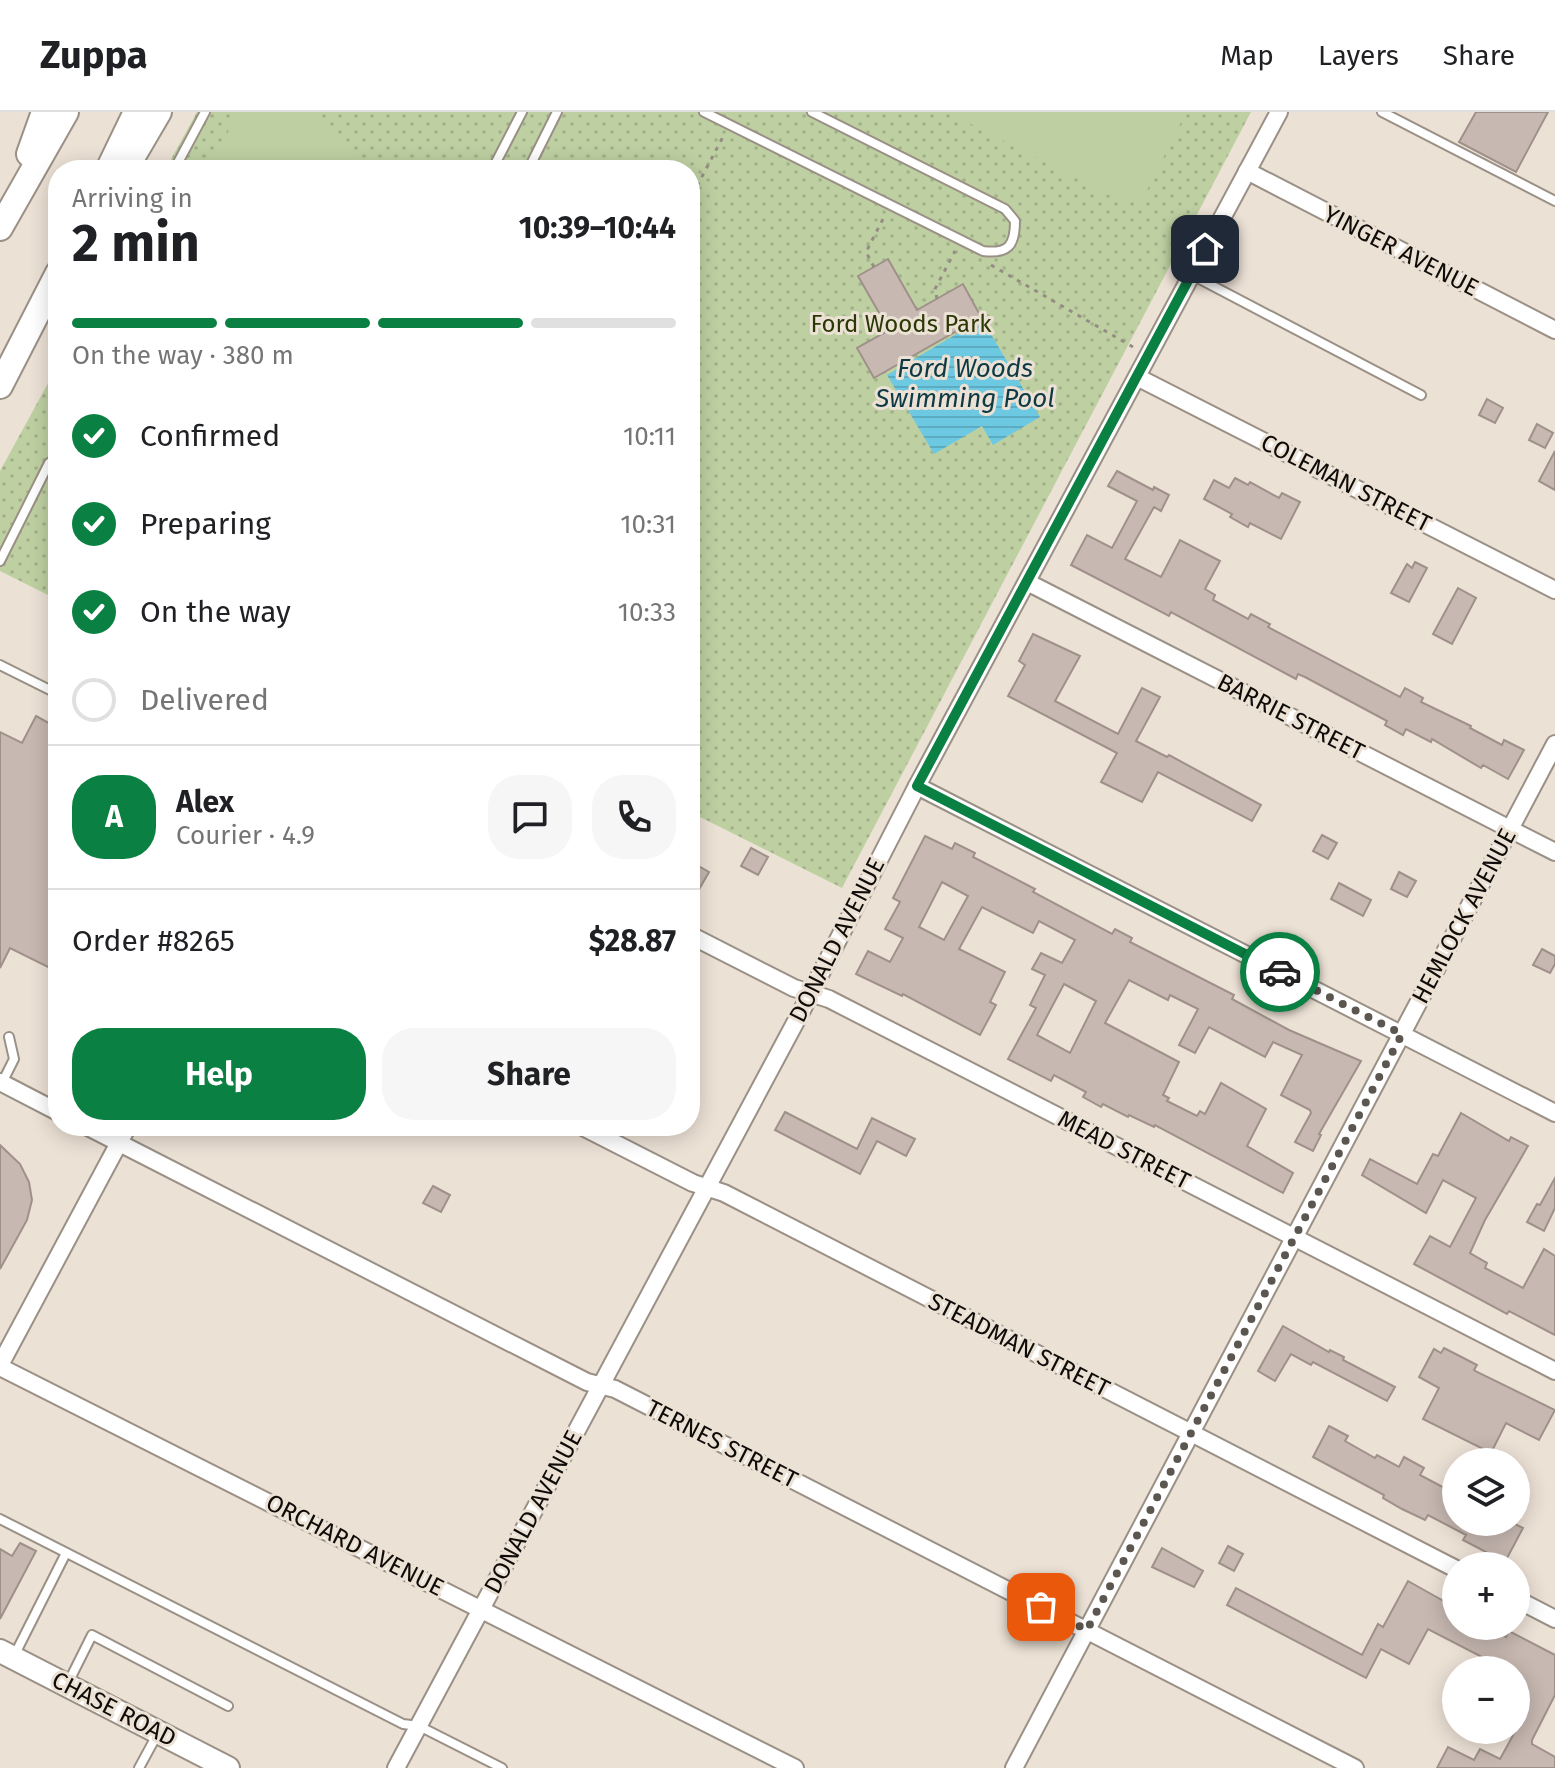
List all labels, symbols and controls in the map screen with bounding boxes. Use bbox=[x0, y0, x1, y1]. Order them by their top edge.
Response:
text: Zuppa bbox=[40, 32, 148, 78]
text: Map bbox=[1220, 39, 1274, 72]
text: Layers bbox=[1318, 39, 1399, 72]
text: Share bbox=[1443, 39, 1515, 72]
text: Arriving in bbox=[72, 183, 193, 214]
street label: YINGER AVENUE bbox=[1319, 200, 1483, 302]
text: 10:39–10:44 bbox=[519, 210, 676, 246]
text: 2 min bbox=[72, 212, 200, 275]
pin bbox=[1171, 215, 1239, 283]
icon: home bbox=[1183, 227, 1227, 271]
park label: Ford Woods Park bbox=[811, 310, 992, 338]
text: On the way · 380 m bbox=[72, 340, 294, 371]
water label: Ford Woods Swimming Pool bbox=[874, 353, 1055, 414]
icon: check bbox=[72, 414, 116, 458]
text: Confirmed bbox=[140, 418, 280, 454]
text: 10:11 bbox=[623, 421, 676, 452]
street label: COLEMAN STREET bbox=[1256, 428, 1436, 538]
icon: check bbox=[72, 502, 116, 546]
text: Preparing bbox=[140, 506, 271, 542]
text: 10:31 bbox=[620, 509, 676, 540]
icon: check bbox=[72, 590, 116, 634]
text: On the way bbox=[140, 594, 291, 630]
text: 10:33 bbox=[618, 597, 676, 628]
street label: BARRIE STREET bbox=[1213, 668, 1370, 766]
text: Delivered bbox=[140, 682, 269, 718]
button: chat bbox=[488, 775, 572, 859]
button: phone bbox=[592, 775, 676, 859]
text: Alex bbox=[176, 784, 234, 820]
text: A bbox=[105, 799, 123, 835]
text: Courier · 4.9 bbox=[176, 820, 315, 851]
street label: HEMLOCK AVENUE bbox=[1406, 824, 1522, 1008]
street label: DONALD AVENUE bbox=[784, 853, 890, 1027]
text: Order #8265 bbox=[72, 923, 235, 959]
text: $28.87 bbox=[589, 923, 676, 959]
courier bbox=[1240, 932, 1320, 1012]
icon: car bbox=[1258, 950, 1302, 994]
button: Help bbox=[72, 1028, 366, 1120]
button: Share bbox=[382, 1028, 676, 1120]
street label: MEAD STREET bbox=[1053, 1105, 1195, 1196]
street label: STEADMAN STREET bbox=[924, 1287, 1115, 1403]
street label: TERNES STREET bbox=[642, 1394, 803, 1494]
street label: DONALD AVENUE bbox=[478, 1426, 588, 1598]
map controls bbox=[1442, 1448, 1530, 1744]
button: layers bbox=[1442, 1448, 1530, 1536]
street label: ORCHARD AVENUE bbox=[262, 1488, 448, 1602]
button: + bbox=[1442, 1552, 1530, 1640]
pin bbox=[1007, 1573, 1075, 1641]
icon: bag bbox=[1019, 1585, 1063, 1629]
button: − bbox=[1442, 1656, 1530, 1744]
street label: CHASE ROAD bbox=[47, 1666, 181, 1752]

